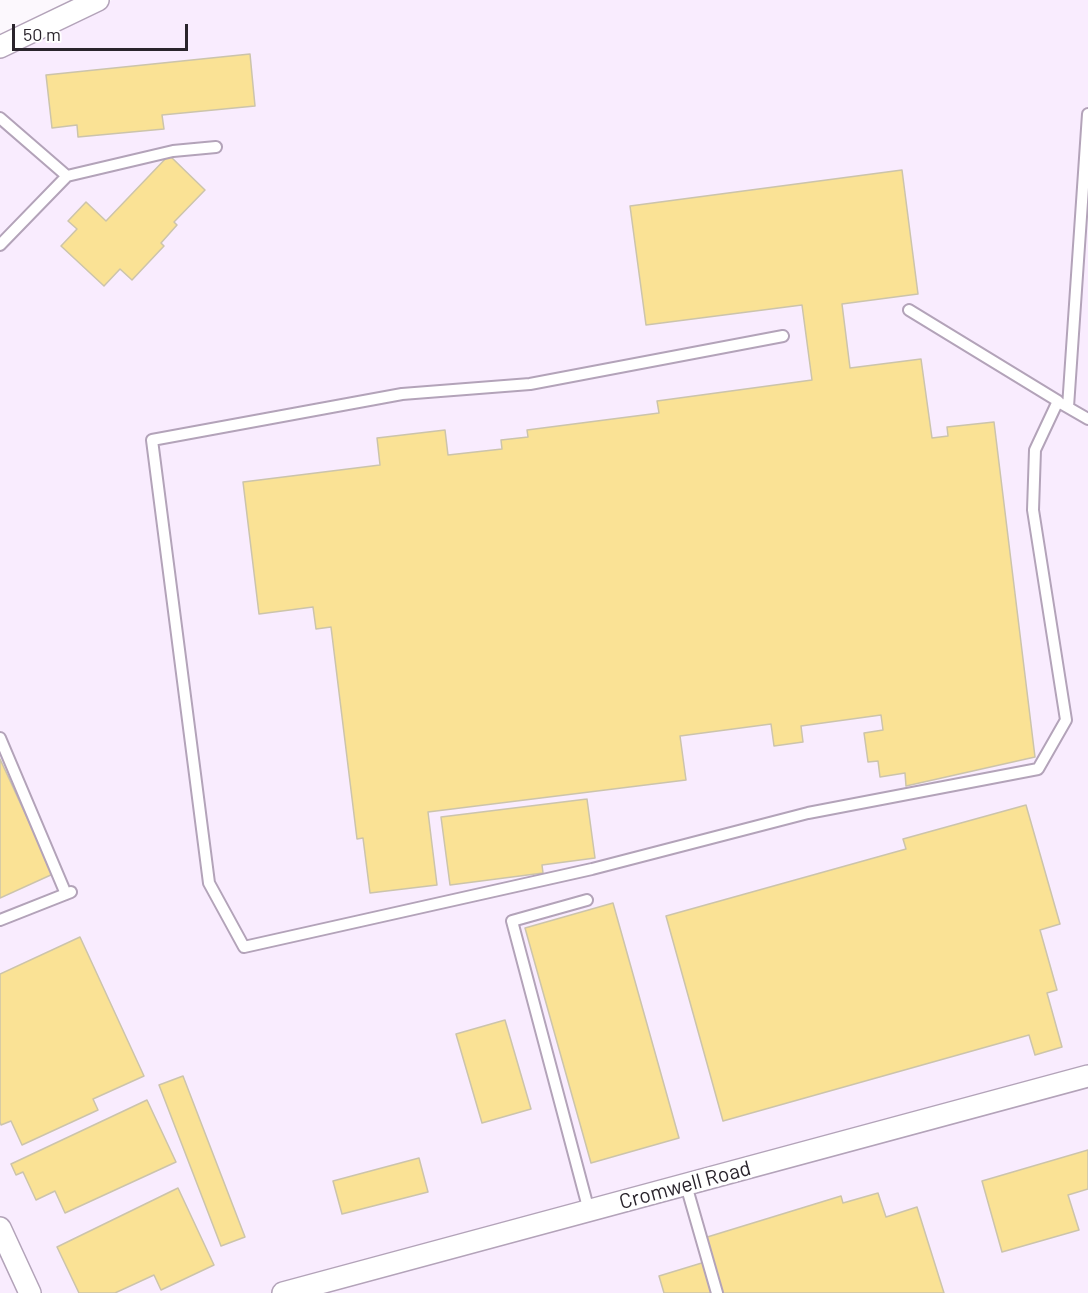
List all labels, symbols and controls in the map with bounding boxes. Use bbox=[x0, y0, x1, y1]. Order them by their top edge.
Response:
scale bar bbox=[15, 12, 190, 50]
text: 50 m bbox=[23, 23, 61, 45]
street label: Cromwell Road bbox=[616, 1155, 754, 1215]

